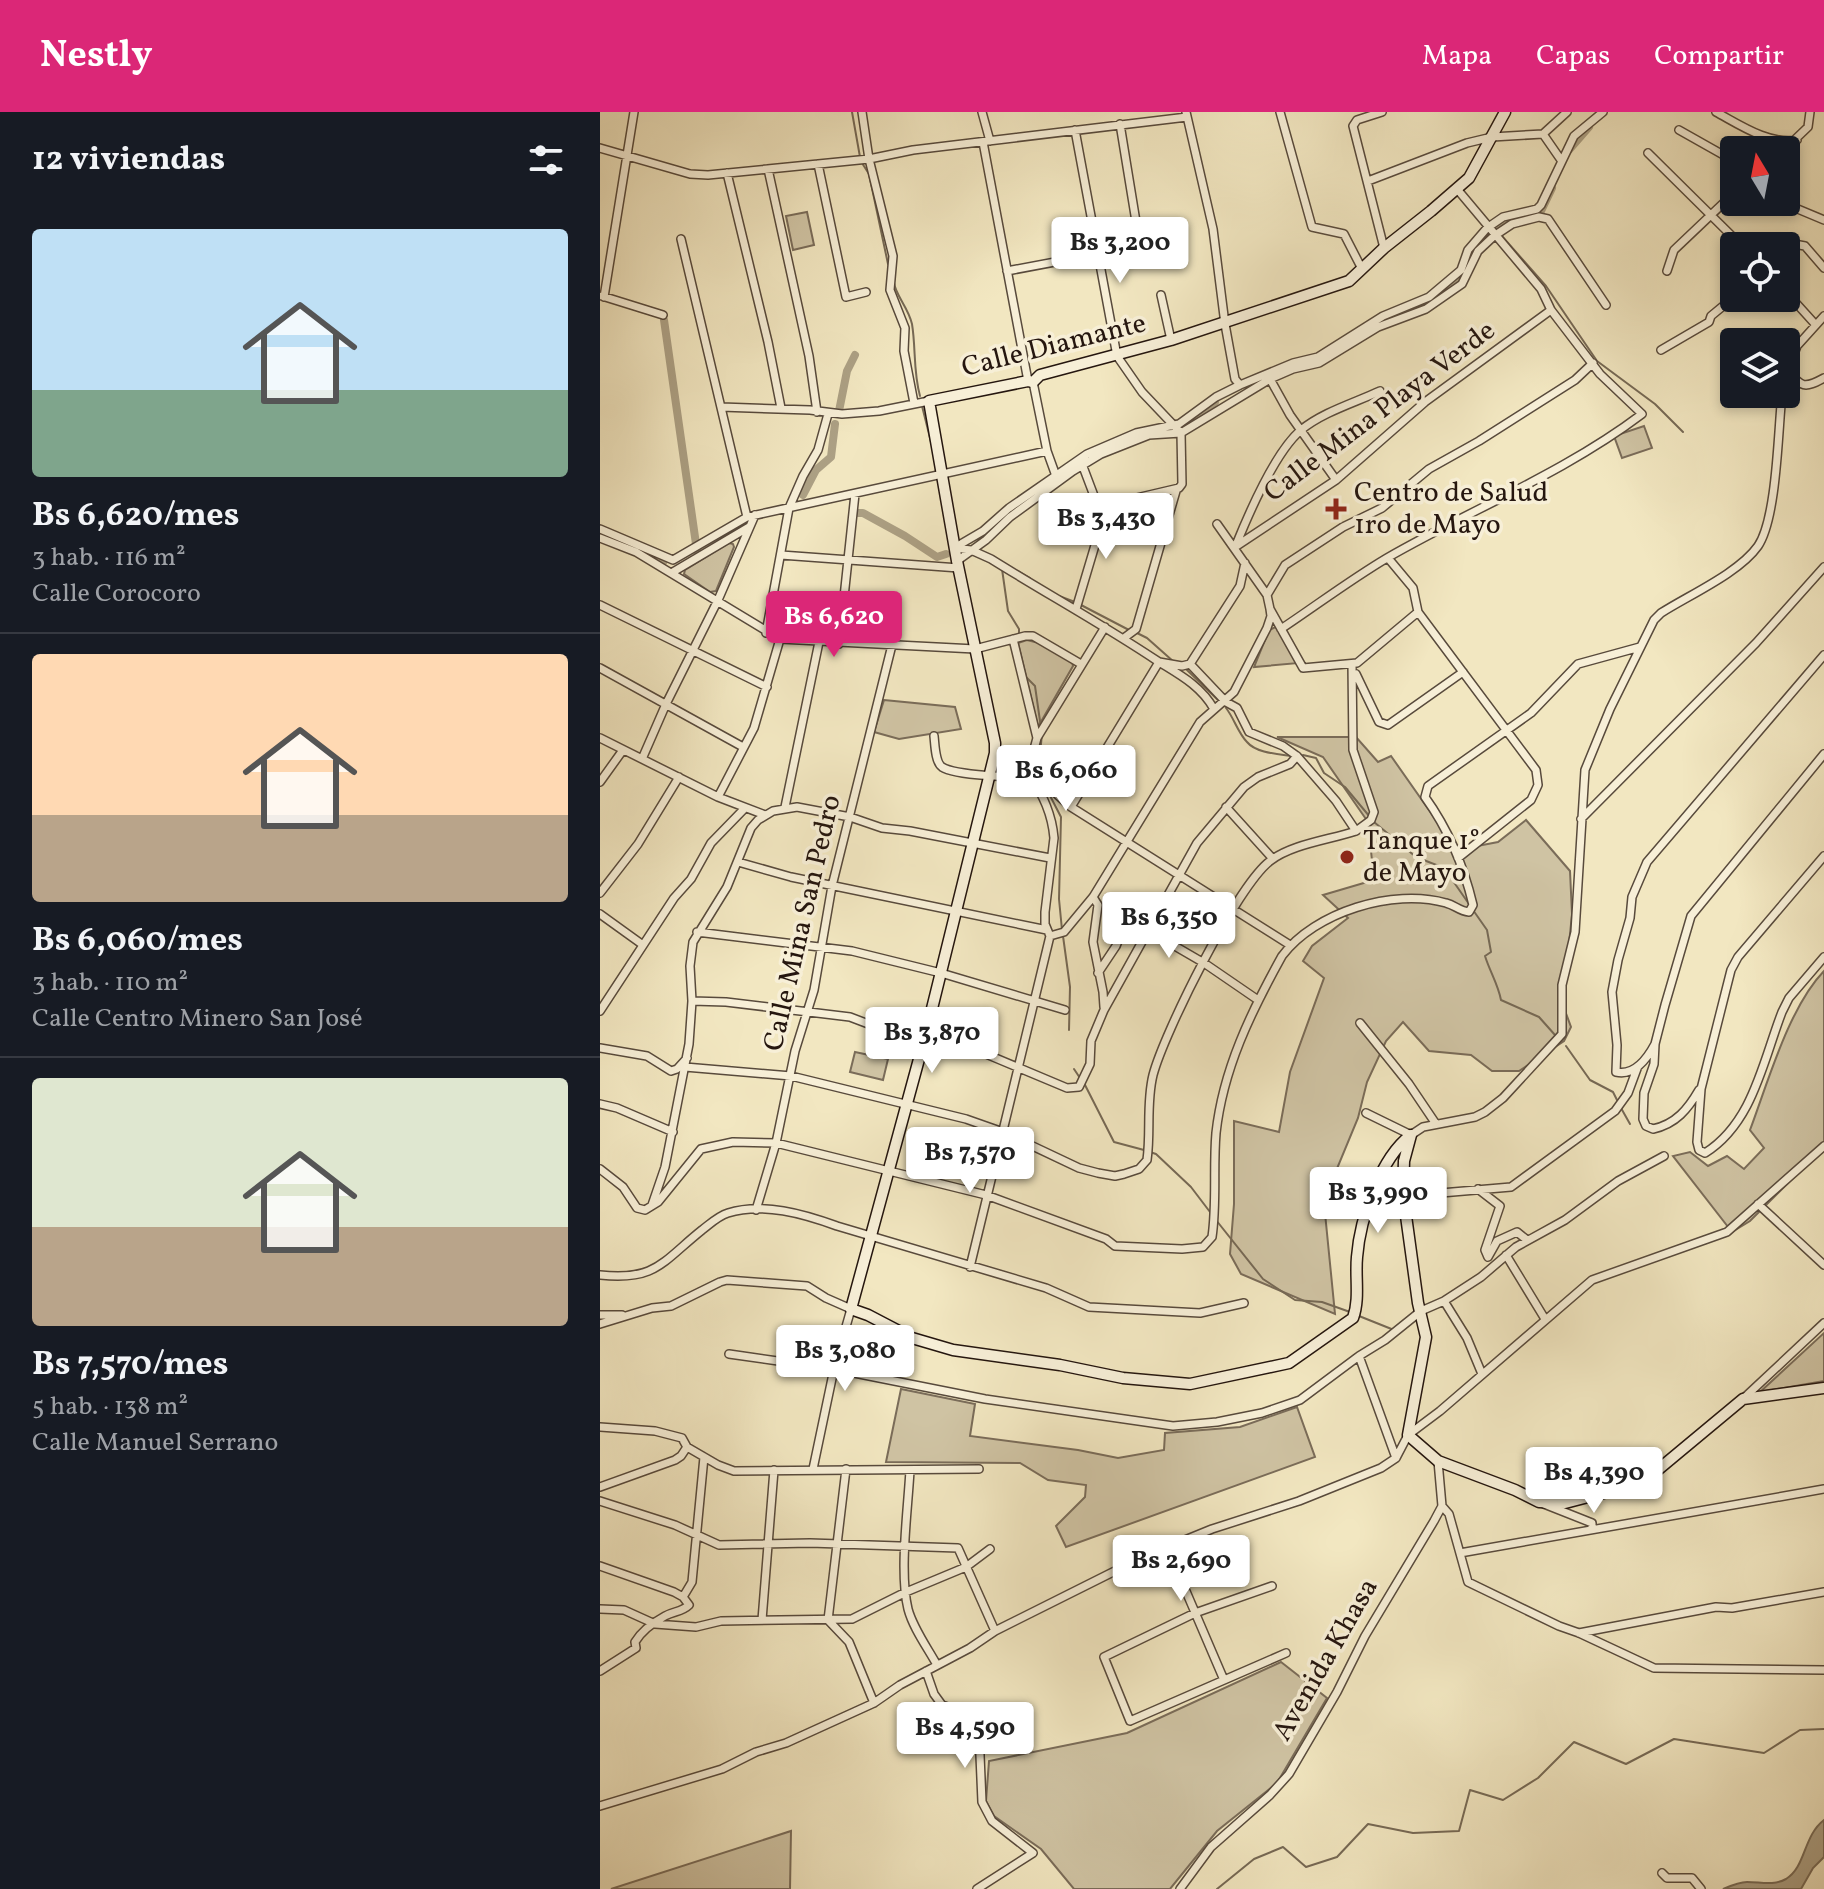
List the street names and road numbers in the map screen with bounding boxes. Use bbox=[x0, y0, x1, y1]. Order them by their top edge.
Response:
street label: Calle Diamante bbox=[958, 304, 1150, 388]
street label: Calle Mina Playa Verde bbox=[1256, 312, 1504, 512]
street label: Calle Mina San Pedro bbox=[755, 791, 851, 1055]
street label: Avenida Khasa bbox=[1264, 1572, 1388, 1748]

